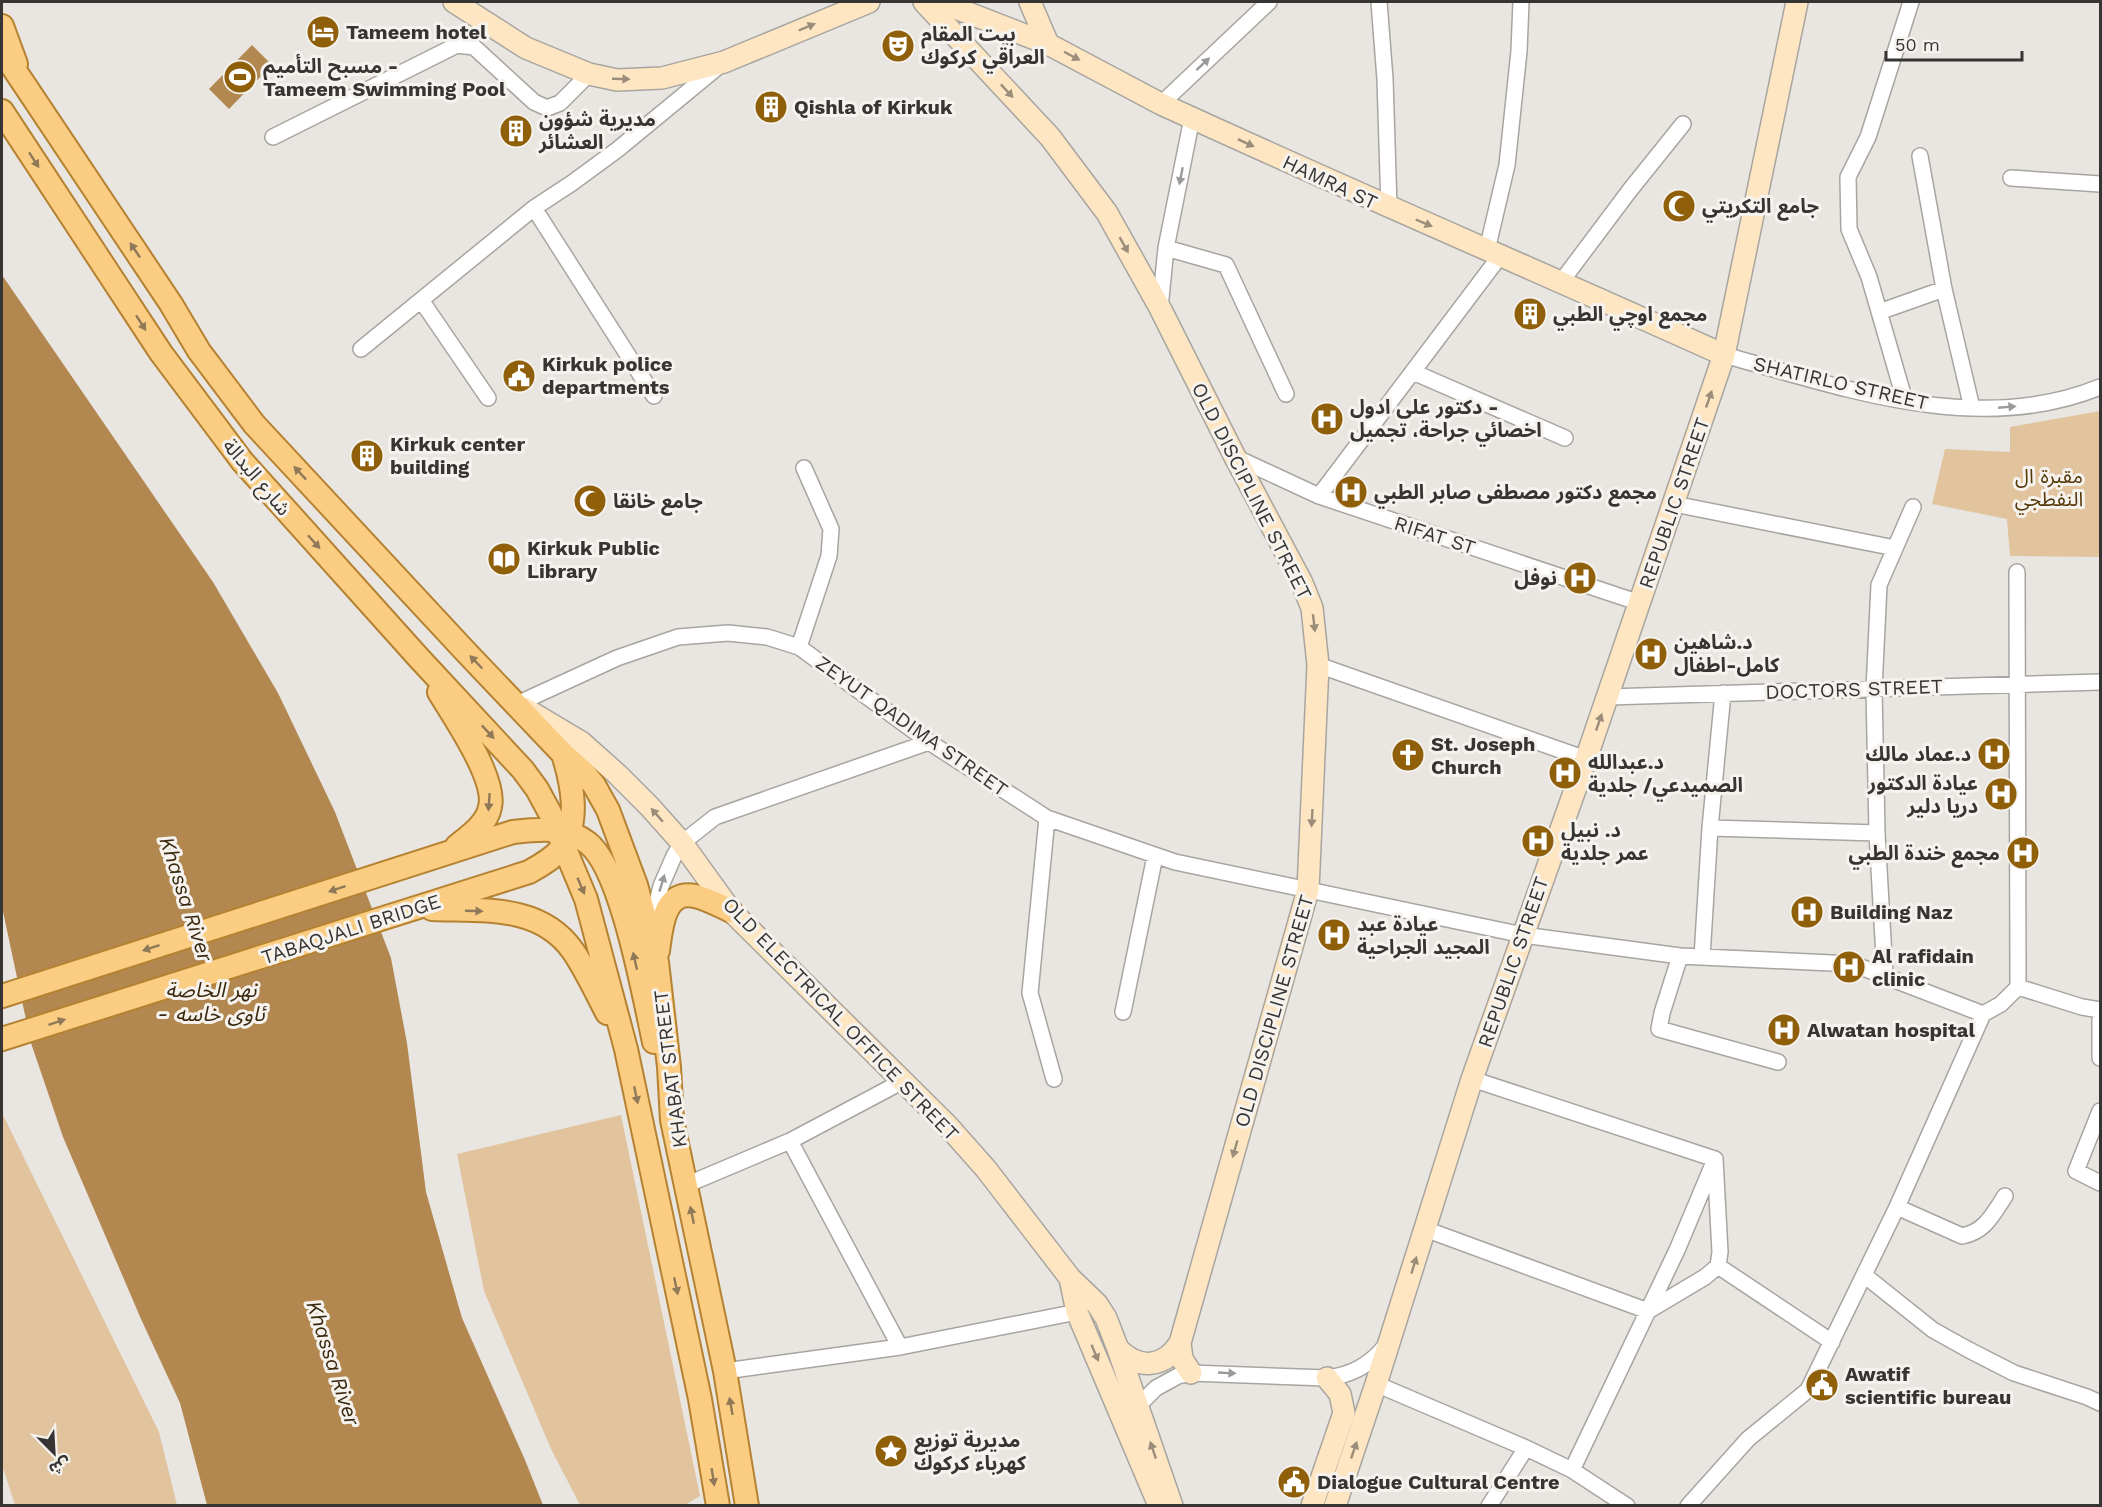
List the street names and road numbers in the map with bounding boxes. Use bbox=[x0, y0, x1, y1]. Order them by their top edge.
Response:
street label: HAMRA ST bbox=[1279, 150, 1381, 214]
street label: SHATIRLO STREET bbox=[1751, 351, 1931, 415]
street label: OLD DISCIPLINE STREET bbox=[1187, 378, 1317, 604]
street label: REPUBLIC STREET bbox=[1633, 414, 1715, 592]
street label: شارع البدالة bbox=[216, 434, 296, 522]
street label: RIFAT ST bbox=[1391, 511, 1479, 559]
street label: ZEYUT QADIMA STREET bbox=[811, 651, 1013, 801]
street label: DOCTORS STREET bbox=[1765, 674, 1943, 704]
street label: REPUBLIC STREET bbox=[1472, 873, 1554, 1051]
street label: TABAQJALI BRIDGE bbox=[258, 889, 444, 969]
street label: OLD ELECTRICAL OFFICE STREET bbox=[718, 892, 964, 1146]
street label: OLD DISCIPLINE STREET bbox=[1229, 892, 1319, 1130]
street label: KHABAT STREET bbox=[648, 989, 692, 1149]

